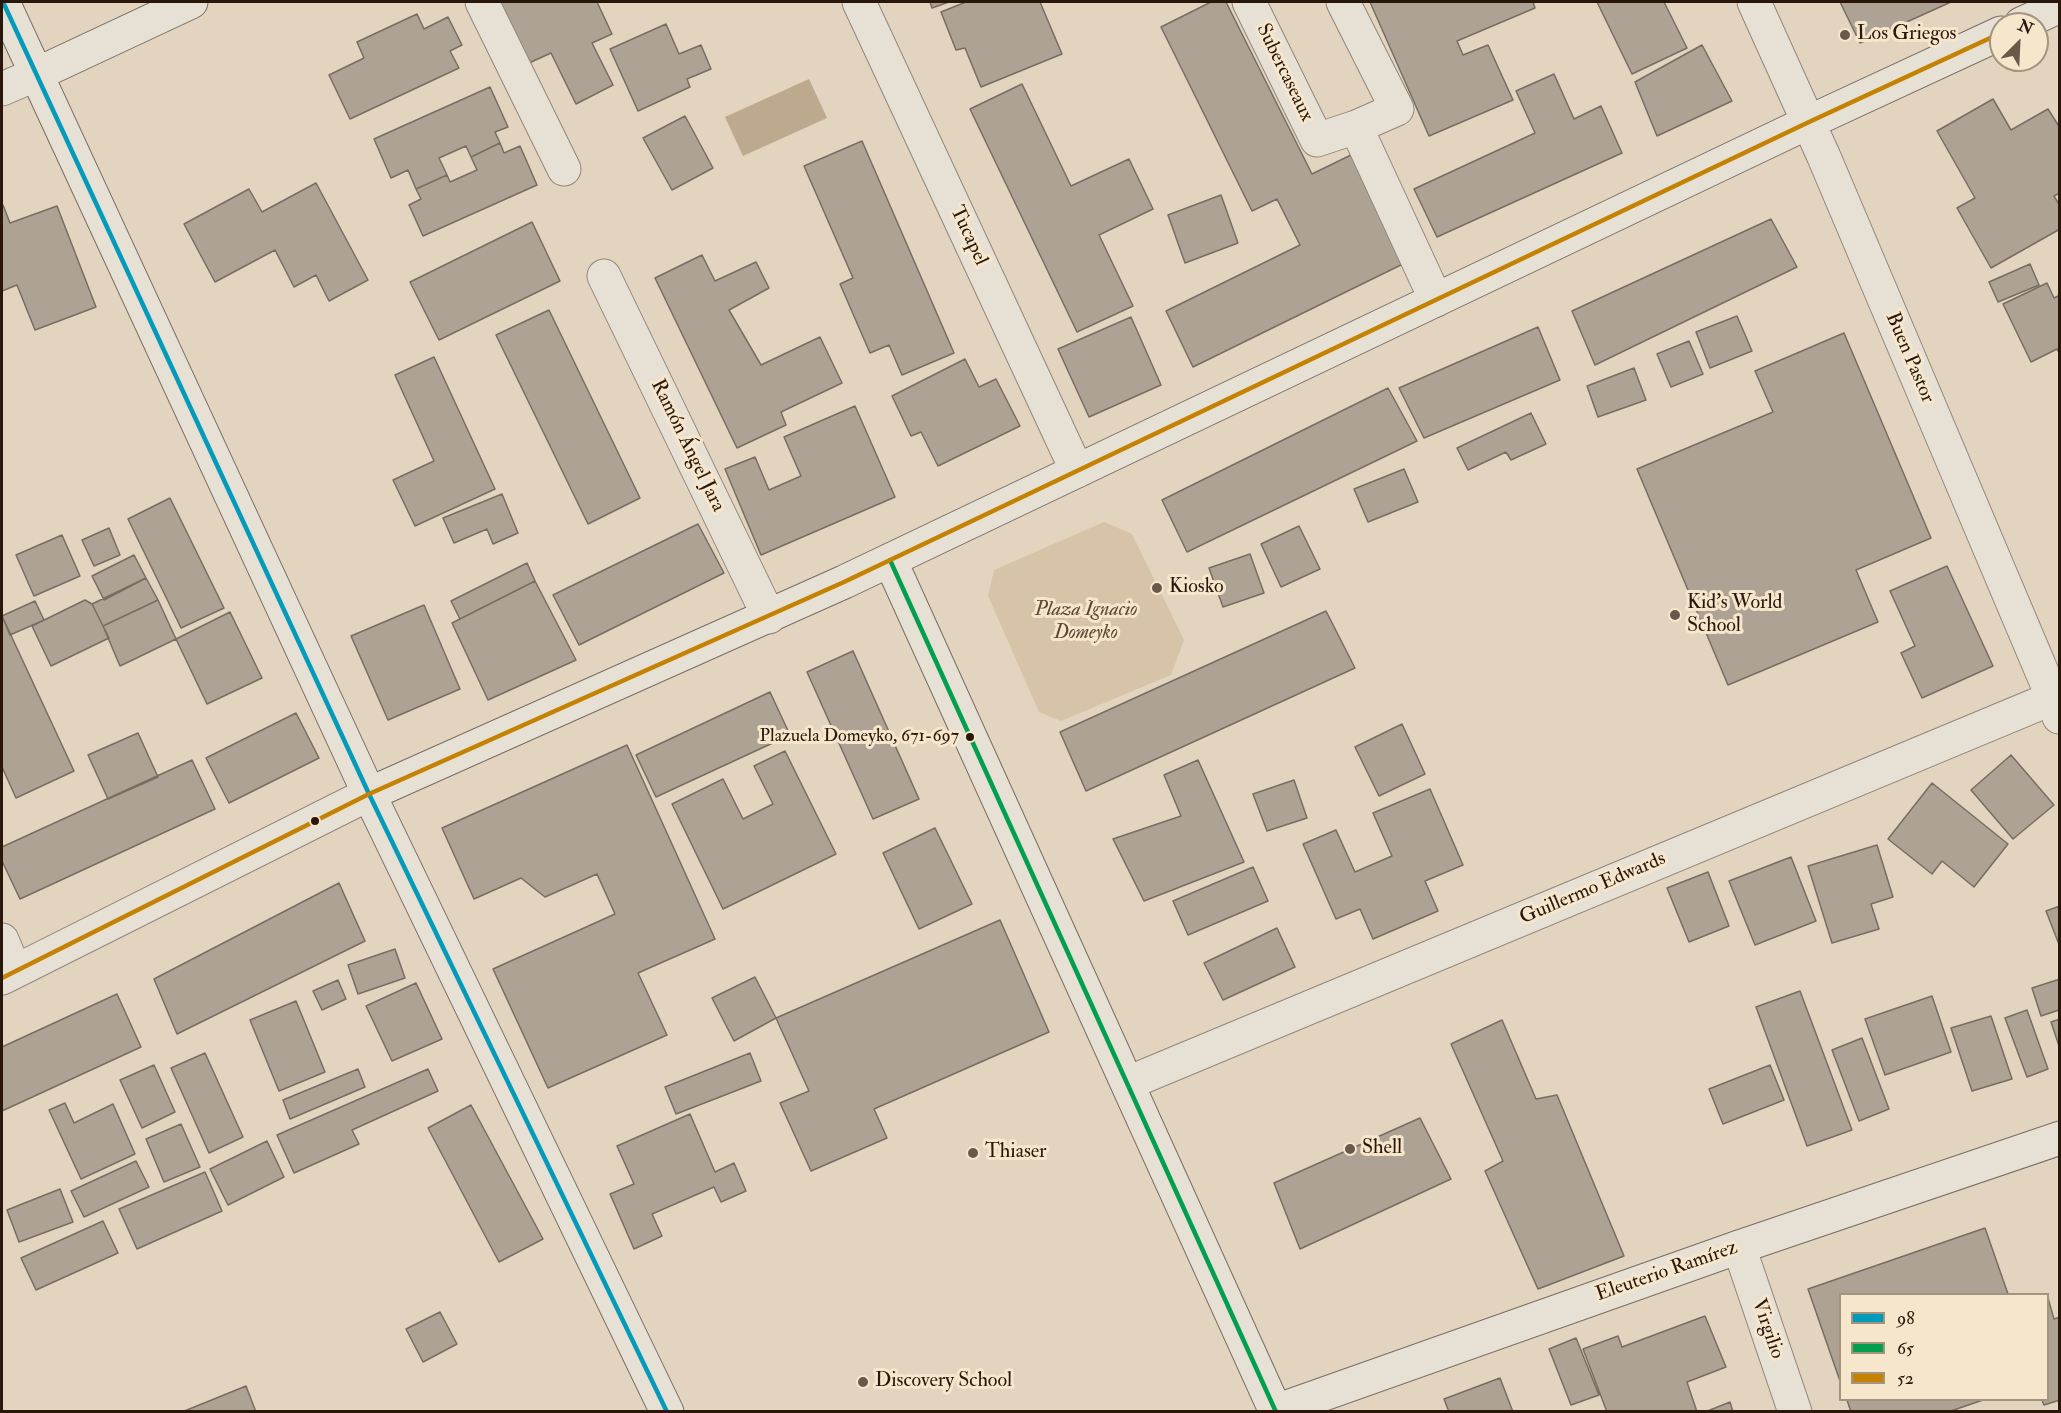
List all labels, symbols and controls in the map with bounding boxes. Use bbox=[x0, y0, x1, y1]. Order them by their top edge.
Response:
north arrow bbox=[1989, 12, 2049, 72]
text: N bbox=[2015, 15, 2036, 39]
street label: Subercaseaux bbox=[1250, 20, 1318, 126]
place label: Los Griegos bbox=[1857, 23, 1956, 47]
marker: Los Griegos bbox=[1838, 28, 1852, 42]
street label: Tucapel bbox=[944, 202, 992, 270]
street label: Buen Pastor bbox=[1879, 309, 1939, 407]
street label: Ramón Ángel Jara bbox=[645, 376, 729, 516]
place label: Kiosko bbox=[1169, 576, 1224, 600]
marker: Kiosko bbox=[1150, 581, 1164, 595]
place label: Kid's World School bbox=[1687, 592, 1782, 639]
park label: Plaza Ignacio Domeyko bbox=[1035, 599, 1137, 646]
marker: Kid's World School bbox=[1668, 608, 1682, 622]
place label: Plazuela Domeyko, 671-697 bbox=[759, 726, 959, 748]
marker: Plazuela Domeyko, 671-697 bbox=[964, 731, 976, 743]
unlabelled marker bbox=[309, 815, 321, 827]
street label: Guillermo Edwards bbox=[1516, 847, 1670, 931]
place label: Shell bbox=[1362, 1137, 1402, 1161]
place label: Thiaser bbox=[985, 1141, 1047, 1165]
marker: Shell bbox=[1343, 1142, 1357, 1156]
marker: Thiaser bbox=[966, 1146, 980, 1160]
street label: Eleuterio Ramírez bbox=[1593, 1237, 1741, 1307]
legend bbox=[1839, 1293, 2049, 1401]
street label: Virgilio bbox=[1746, 1296, 1788, 1362]
text: 98 bbox=[1897, 1307, 1915, 1330]
text: 65 bbox=[1897, 1337, 1914, 1360]
text: 52 bbox=[1897, 1367, 1914, 1390]
place label: Discovery School bbox=[875, 1370, 1012, 1394]
marker: Discovery School bbox=[856, 1375, 870, 1389]

